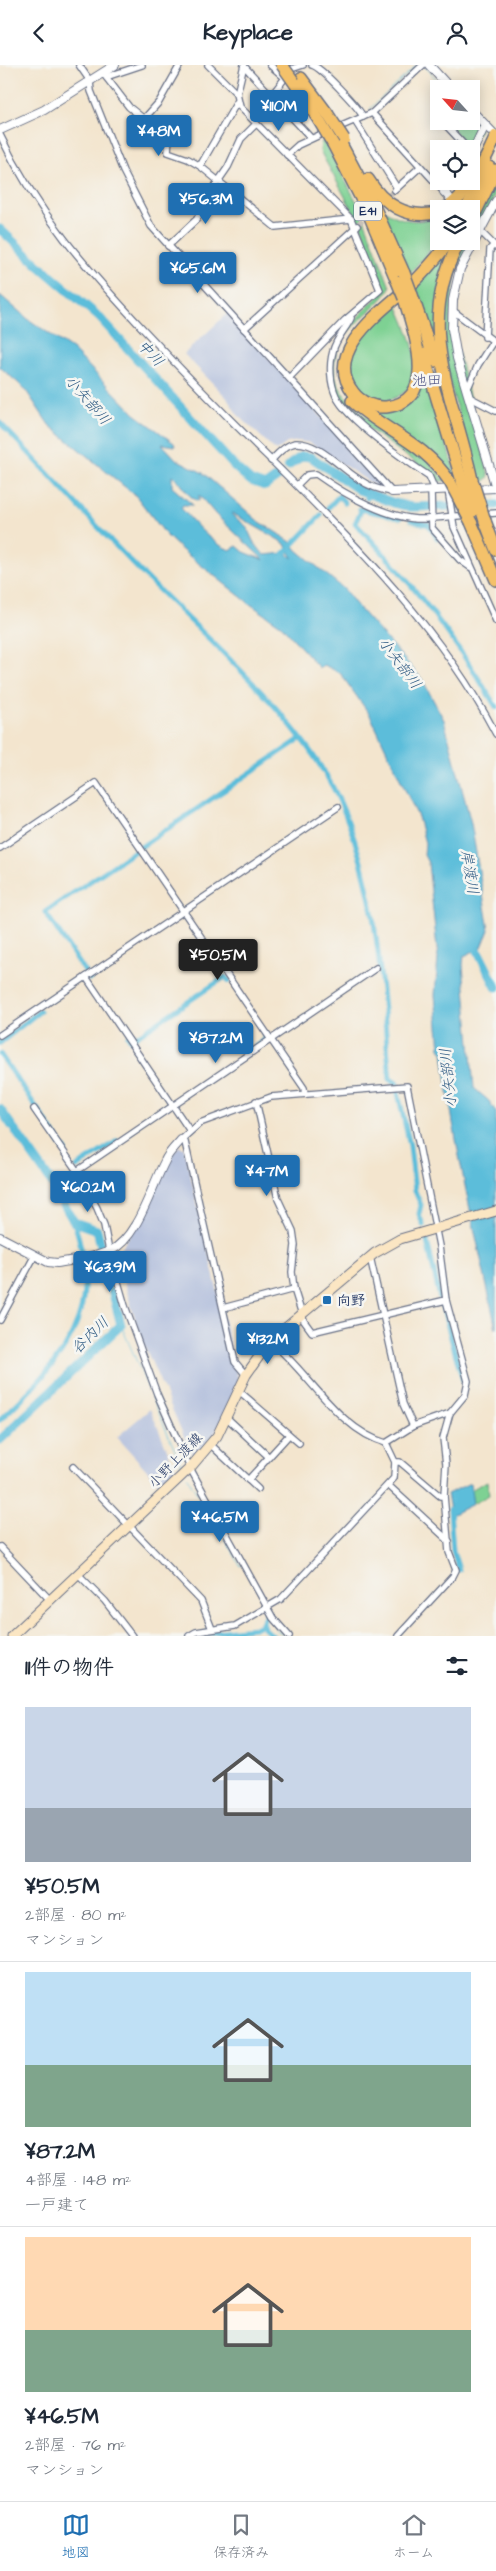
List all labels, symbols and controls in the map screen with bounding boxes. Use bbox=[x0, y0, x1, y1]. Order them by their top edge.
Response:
text: Keyplace bbox=[203, 17, 293, 48]
icon: back bbox=[25, 19, 53, 47]
icon: person bbox=[443, 19, 471, 47]
north arrow bbox=[430, 80, 480, 130]
map controls bbox=[430, 80, 480, 250]
pin: ¥110M bbox=[244, 89, 314, 132]
text: ¥110M bbox=[261, 95, 297, 117]
pin: ¥48M bbox=[129, 114, 189, 157]
text: ¥48M bbox=[137, 120, 181, 142]
button: locate bbox=[430, 140, 480, 190]
pin: ¥56.3M bbox=[165, 183, 247, 225]
text: ¥56.3M bbox=[179, 188, 233, 210]
button: layers bbox=[430, 200, 480, 250]
road number: E41 bbox=[354, 201, 382, 221]
pin: ¥65.6M bbox=[157, 251, 239, 294]
text: ¥65.6M bbox=[170, 257, 226, 279]
water label: 中川 bbox=[133, 335, 169, 371]
district label: 池田 bbox=[412, 370, 442, 391]
water label: 小矢部川 bbox=[60, 371, 115, 430]
water label: 小矢部川 bbox=[373, 633, 426, 694]
water label: 岸渡川 bbox=[456, 848, 483, 896]
pin: ¥50.5M bbox=[177, 939, 259, 981]
text: ¥50.5M bbox=[190, 944, 246, 966]
pin: ¥87.2M bbox=[175, 1021, 257, 1064]
text: ¥87.2M bbox=[189, 1027, 243, 1049]
water label: 小矢部川 bbox=[435, 1047, 462, 1109]
pin: ¥47M bbox=[237, 1155, 297, 1197]
text: ¥47M bbox=[246, 1160, 288, 1182]
pin: ¥60.2M bbox=[47, 1171, 129, 1213]
text: ¥60.2M bbox=[61, 1176, 115, 1198]
pin: ¥63.9M bbox=[69, 1251, 151, 1293]
text: ¥63.9M bbox=[84, 1256, 136, 1278]
place label: 向野 bbox=[337, 1291, 365, 1311]
marker: 向野 bbox=[321, 1294, 333, 1306]
water label: 谷内川 bbox=[67, 1312, 114, 1359]
pin: ¥132M bbox=[233, 1323, 303, 1365]
text: ¥132M bbox=[247, 1328, 289, 1350]
street label: 小野上渡線 bbox=[144, 1429, 207, 1493]
pin: ¥46.5M bbox=[179, 1501, 261, 1543]
text: ¥46.5M bbox=[192, 1506, 248, 1528]
icon: filters bbox=[443, 1652, 471, 1680]
text: 11件の物件 bbox=[25, 1653, 114, 1682]
icon: home bbox=[203, 1739, 293, 1829]
text: ¥50.5M bbox=[25, 1872, 100, 1901]
text: 2部屋 · 80 m² bbox=[25, 1904, 127, 1926]
text: マンション bbox=[25, 1929, 104, 1951]
icon: home bbox=[203, 2005, 293, 2095]
text: ¥87.2M bbox=[25, 2137, 95, 2166]
text: 4部屋 · 148 m² bbox=[25, 2169, 131, 2191]
text: 一戸建て bbox=[25, 2194, 89, 2216]
icon: home bbox=[203, 2270, 293, 2360]
text: ¥46.5M bbox=[25, 2402, 99, 2431]
text: 2部屋 · 76 m² bbox=[25, 2434, 126, 2456]
text: マンション bbox=[25, 2459, 104, 2481]
tab: 地図 bbox=[62, 2511, 90, 2563]
tab: 保存済み bbox=[213, 2511, 269, 2563]
tab: ホーム bbox=[393, 2511, 434, 2563]

